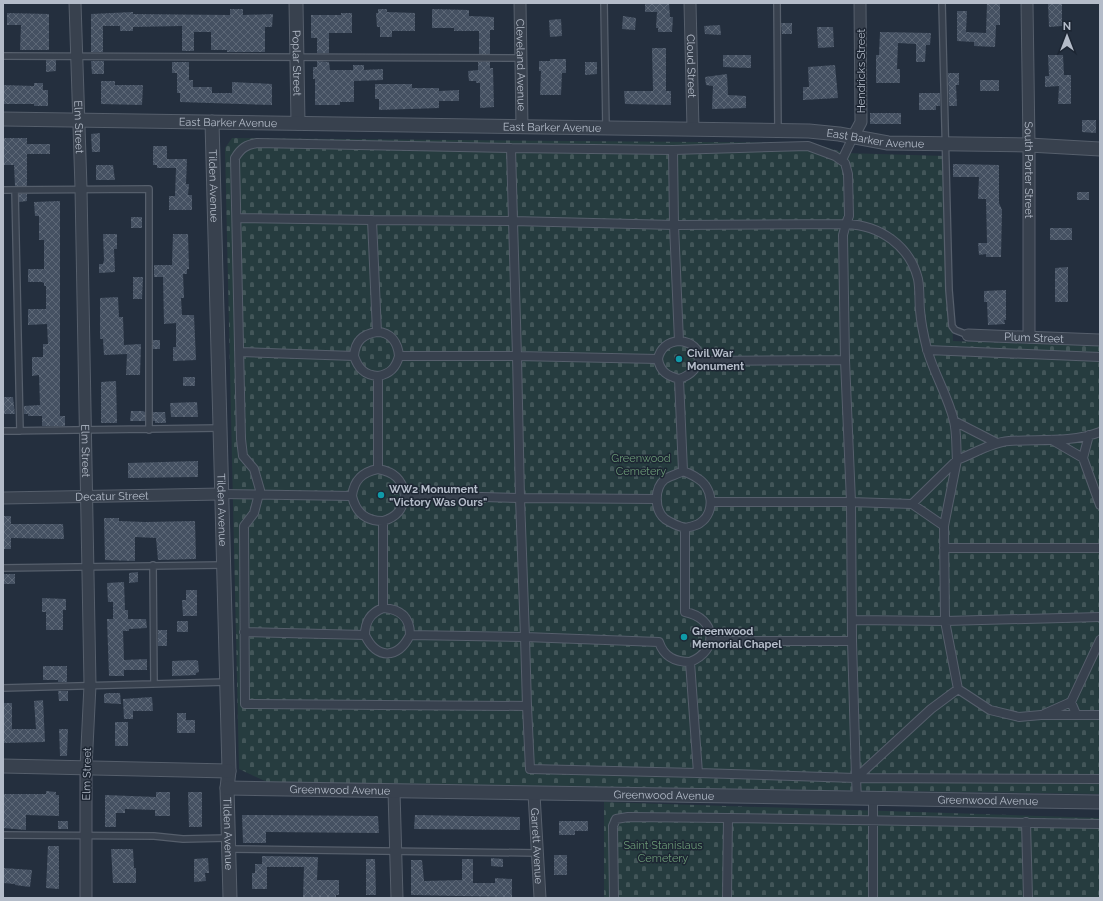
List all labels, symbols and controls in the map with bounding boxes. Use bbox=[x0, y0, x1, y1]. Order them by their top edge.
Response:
north arrow bbox=[1047, 16, 1087, 56]
street label: Cleveland Avenue bbox=[514, 19, 528, 112]
text: N bbox=[1063, 20, 1071, 33]
street label: Hendricks Street bbox=[855, 28, 868, 113]
street label: Poplar Street bbox=[290, 30, 304, 96]
street label: Cloud Street bbox=[684, 34, 699, 98]
street label: Elm Street bbox=[72, 100, 86, 154]
street label: East Barker Avenue bbox=[179, 115, 278, 130]
street label: East Barker Avenue bbox=[503, 120, 602, 134]
street label: South Porter Street bbox=[1022, 121, 1036, 219]
street label: East Barker Avenue bbox=[826, 126, 925, 150]
street label: Tilden Avenue bbox=[206, 149, 221, 223]
street label: Plum Street bbox=[1004, 330, 1064, 345]
place label: Civil War Monument bbox=[687, 347, 745, 373]
marker: Civil War Monument bbox=[674, 354, 684, 364]
street label: Elm Street bbox=[79, 424, 93, 478]
park label: Greenwood Cemetery bbox=[611, 452, 671, 478]
street label: Tilden Avenue bbox=[215, 473, 230, 547]
place label: WW2 Monument "Victory Was Ours" bbox=[389, 483, 487, 509]
street label: Decatur Street bbox=[75, 489, 149, 503]
marker: WW2 Monument "Victory Was Ours" bbox=[376, 490, 386, 500]
place label: Greenwood Memorial Chapel bbox=[692, 625, 782, 651]
marker: Greenwood Memorial Chapel bbox=[679, 632, 689, 642]
street label: Elm Street bbox=[80, 747, 94, 801]
street label: Greenwood Avenue bbox=[290, 783, 391, 797]
street label: Greenwood Avenue bbox=[614, 788, 715, 802]
street label: Greenwood Avenue bbox=[937, 793, 1039, 808]
street label: Tilden Avenue bbox=[221, 797, 236, 871]
street label: Garrett Avenue bbox=[528, 807, 546, 885]
park label: Saint Stanislaus Cemetery bbox=[623, 839, 703, 865]

